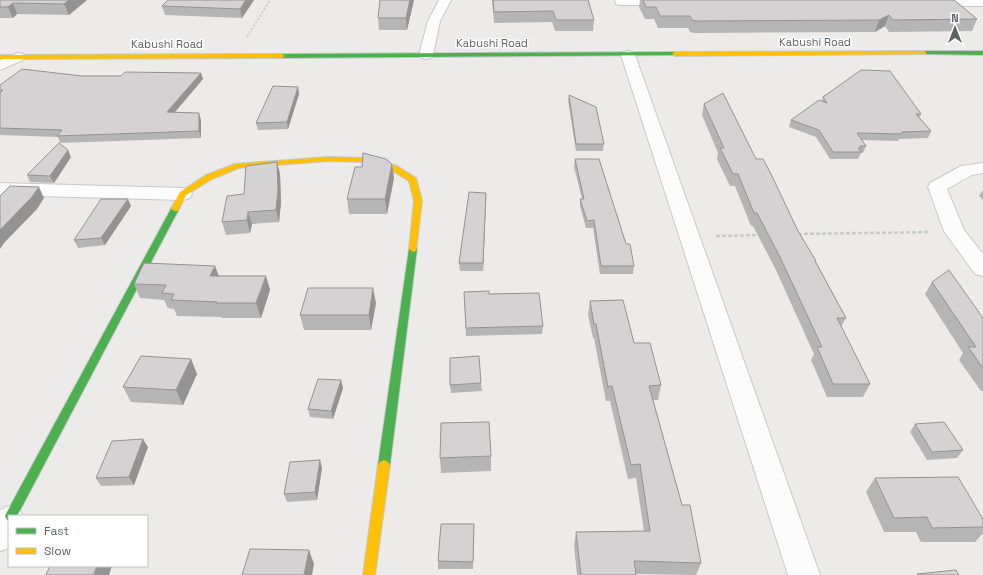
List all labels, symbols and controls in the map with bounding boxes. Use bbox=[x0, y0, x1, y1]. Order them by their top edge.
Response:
north arrow bbox=[935, 8, 975, 48]
text: N bbox=[951, 11, 959, 25]
street label: Kabushi Road bbox=[779, 35, 851, 49]
street label: Kabushi Road bbox=[456, 36, 528, 50]
street label: Kabushi Road bbox=[131, 37, 203, 51]
legend bbox=[8, 515, 148, 567]
text: Fast bbox=[44, 523, 69, 539]
text: Slow bbox=[44, 543, 71, 559]

